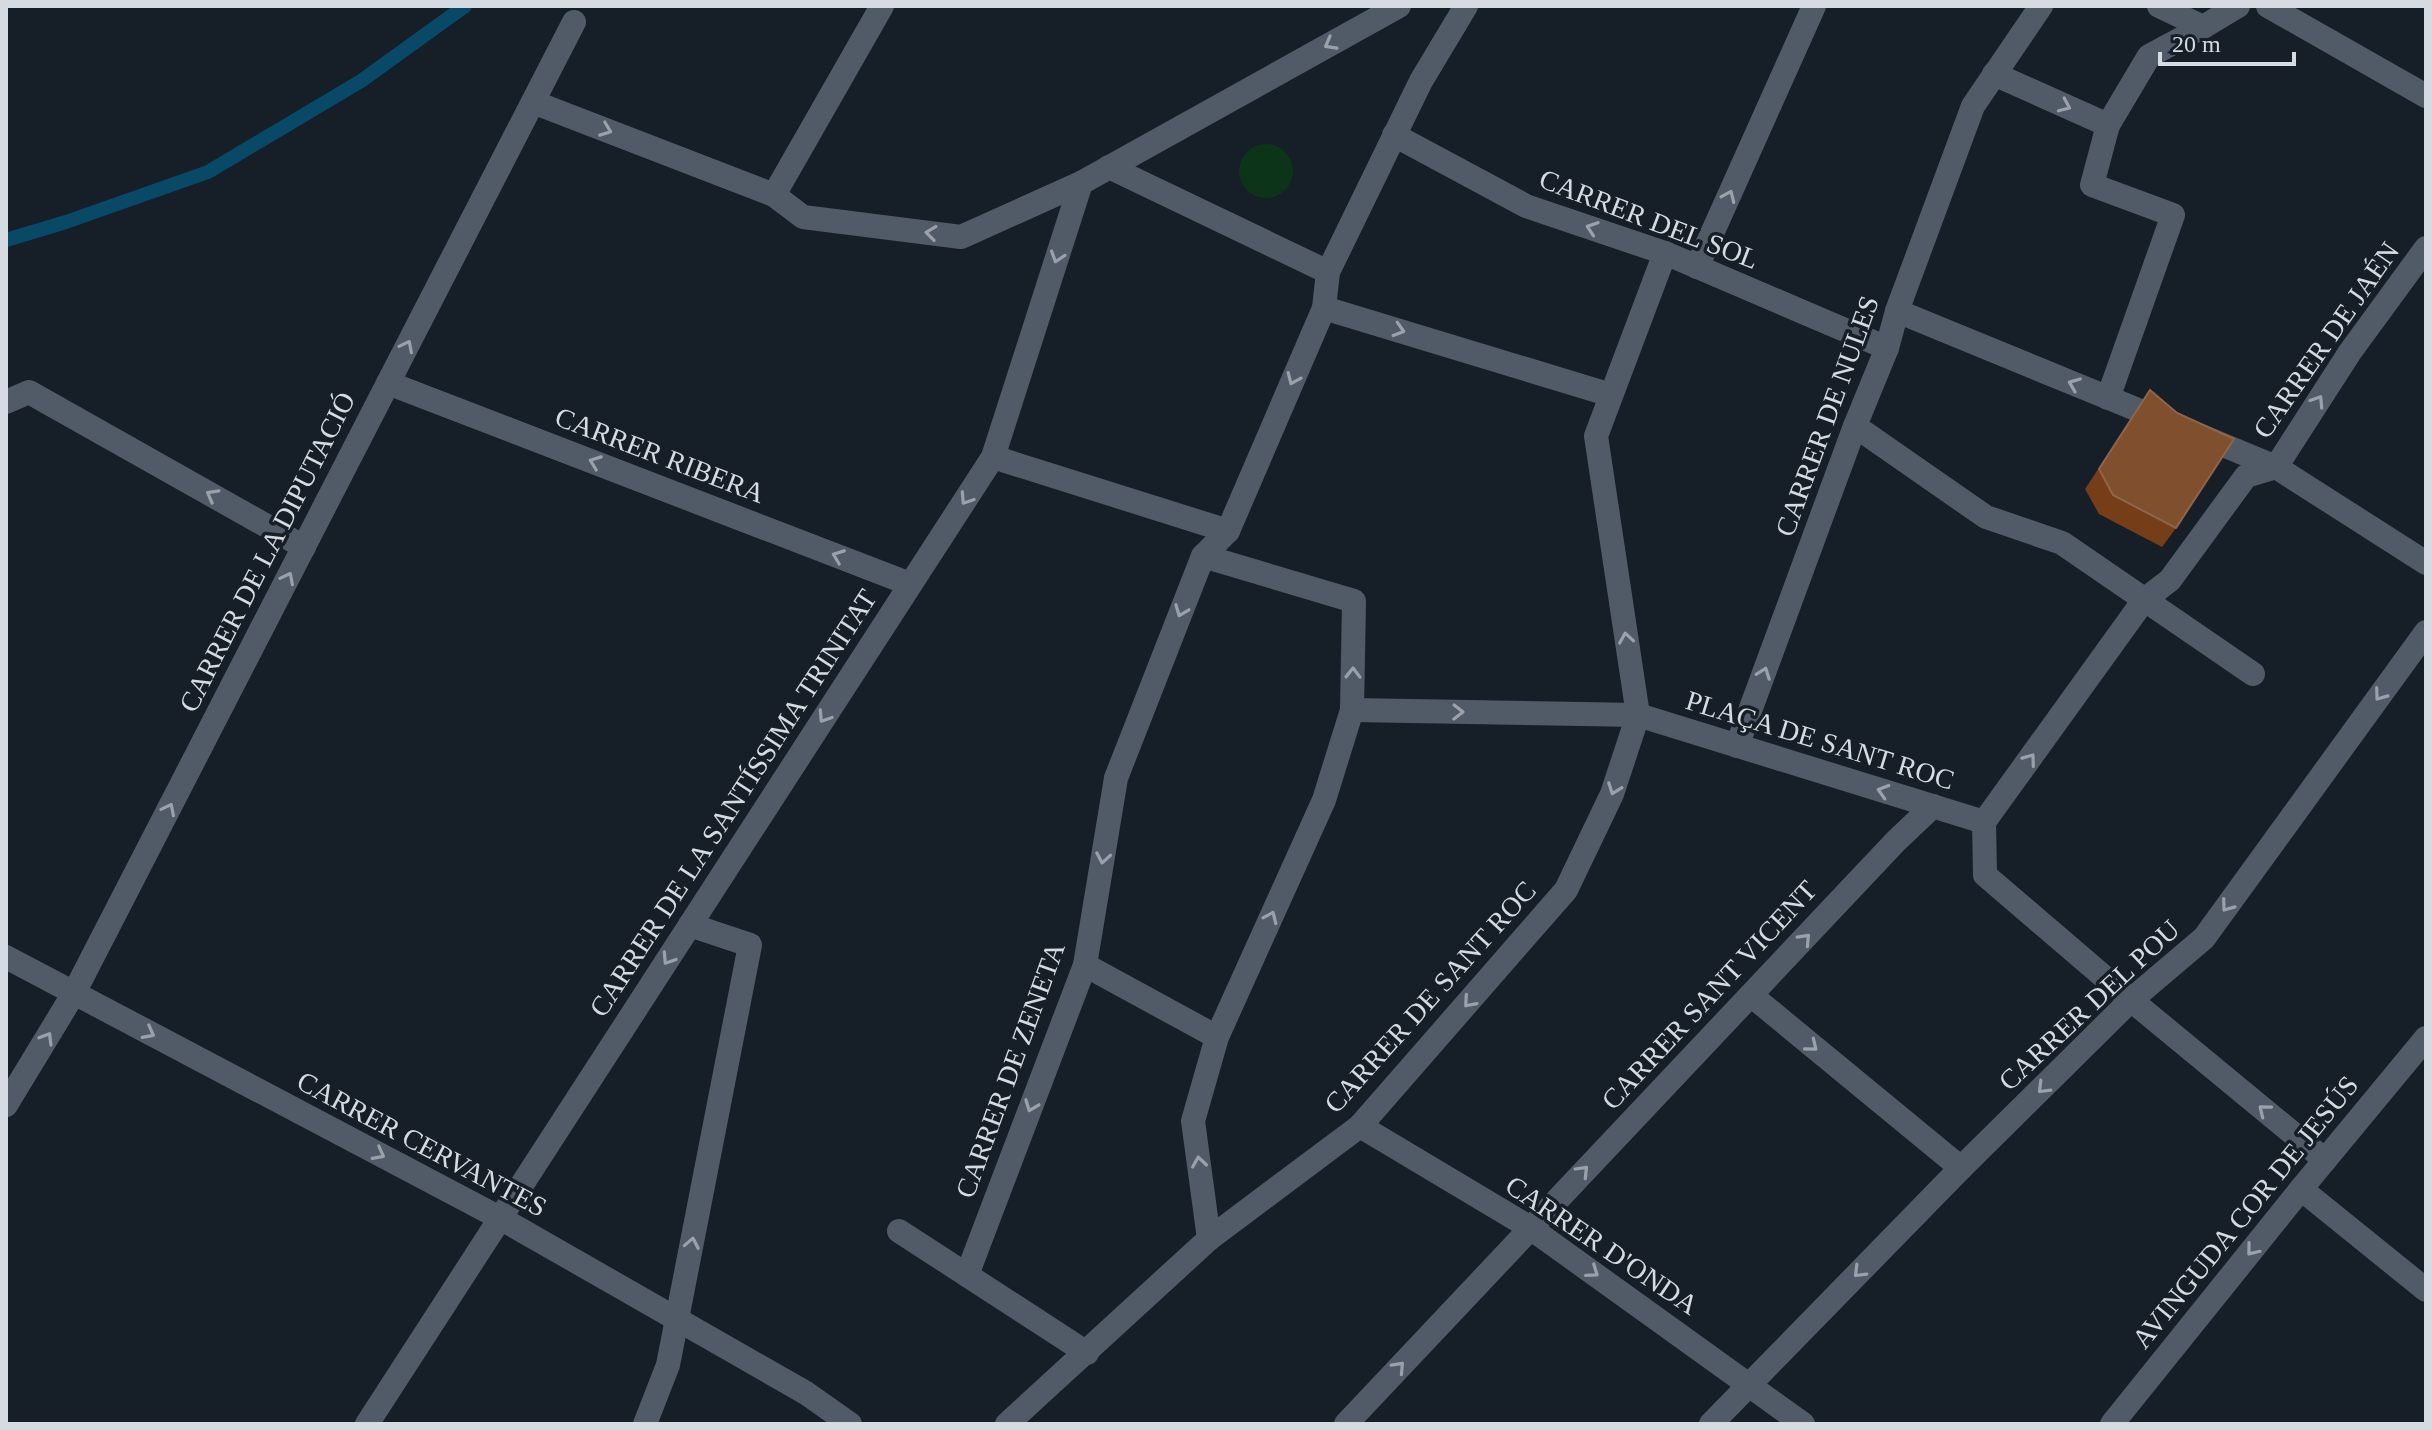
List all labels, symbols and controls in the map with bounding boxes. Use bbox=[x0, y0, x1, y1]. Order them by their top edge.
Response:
scale bar bbox=[2160, 16, 2294, 66]
text: 20 m bbox=[2172, 31, 2221, 57]
one-way arrow bbox=[1325, 34, 1339, 50]
one-way arrow bbox=[2057, 96, 2072, 112]
one-way arrow bbox=[598, 120, 612, 137]
street label: CARRER DEL SOL bbox=[1535, 163, 1763, 275]
one-way arrow bbox=[1719, 190, 1735, 204]
one-way arrow bbox=[1585, 222, 1599, 238]
one-way arrow bbox=[924, 225, 937, 242]
street label: CARRER DE JAÉN bbox=[2247, 236, 2405, 444]
one-way arrow bbox=[1051, 250, 1067, 264]
street label: CARRER DE NULES bbox=[1769, 292, 1885, 540]
one-way arrow bbox=[1392, 321, 1405, 337]
one-way arrow bbox=[397, 340, 412, 355]
one-way arrow bbox=[1287, 371, 1303, 386]
one-way arrow bbox=[2068, 377, 2082, 393]
street label: CARRER DE LA DIPUTACIÓ bbox=[173, 387, 361, 717]
one-way arrow bbox=[2309, 396, 2324, 410]
street label: CARRER RIBERA bbox=[551, 401, 770, 509]
one-way arrow bbox=[589, 455, 603, 472]
one-way arrow bbox=[206, 489, 220, 505]
one-way arrow bbox=[960, 490, 975, 505]
one-way arrow bbox=[832, 549, 846, 566]
one-way arrow bbox=[279, 571, 294, 586]
street label: CARRER DE LA SANTÍSSIMA TRINITAT bbox=[583, 584, 883, 1022]
one-way arrow bbox=[1174, 603, 1191, 617]
one-way arrow bbox=[1619, 631, 1636, 645]
one-way arrow bbox=[1344, 666, 1361, 679]
one-way arrow bbox=[1754, 667, 1770, 681]
street label: PLAÇA DE SANT ROC bbox=[1682, 684, 1958, 796]
one-way arrow bbox=[2375, 687, 2390, 701]
one-way arrow bbox=[1452, 703, 1465, 721]
one-way arrow bbox=[819, 709, 834, 723]
one-way arrow bbox=[2020, 753, 2034, 768]
one-way arrow bbox=[1607, 781, 1623, 795]
one-way arrow bbox=[1876, 784, 1890, 800]
one-way arrow bbox=[159, 802, 175, 817]
one-way arrow bbox=[1095, 851, 1112, 865]
street label: CARRER SANT VICENT bbox=[1595, 874, 1823, 1116]
street label: CARRER DE SANT ROC bbox=[1318, 875, 1542, 1119]
one-way arrow bbox=[2223, 897, 2237, 912]
one-way arrow bbox=[1261, 911, 1277, 925]
street label: CARRER DEL POU bbox=[1992, 913, 2186, 1097]
one-way arrow bbox=[1795, 933, 1809, 948]
street label: CARRER DE ZENETA bbox=[949, 937, 1071, 1202]
one-way arrow bbox=[662, 950, 677, 965]
one-way arrow bbox=[1464, 992, 1479, 1007]
one-way arrow bbox=[141, 1023, 156, 1038]
one-way arrow bbox=[37, 1032, 52, 1047]
one-way arrow bbox=[1803, 1036, 1818, 1050]
street label: CARRER CERVANTES bbox=[292, 1065, 552, 1223]
street label: AVINGUDA COR DE JESÚS bbox=[2126, 1070, 2364, 1354]
one-way arrow bbox=[2038, 1078, 2052, 1093]
one-way arrow bbox=[1024, 1098, 1041, 1112]
one-way arrow bbox=[2259, 1105, 2273, 1120]
one-way arrow bbox=[371, 1145, 385, 1160]
one-way arrow bbox=[1191, 1155, 1208, 1169]
one-way arrow bbox=[1574, 1166, 1588, 1180]
street label: CARRER D'ONDA bbox=[1500, 1169, 1705, 1321]
one-way arrow bbox=[683, 1237, 700, 1250]
one-way arrow bbox=[2247, 1241, 2262, 1255]
one-way arrow bbox=[1584, 1262, 1598, 1277]
one-way arrow bbox=[1854, 1263, 1868, 1277]
one-way arrow bbox=[1389, 1362, 1404, 1376]

